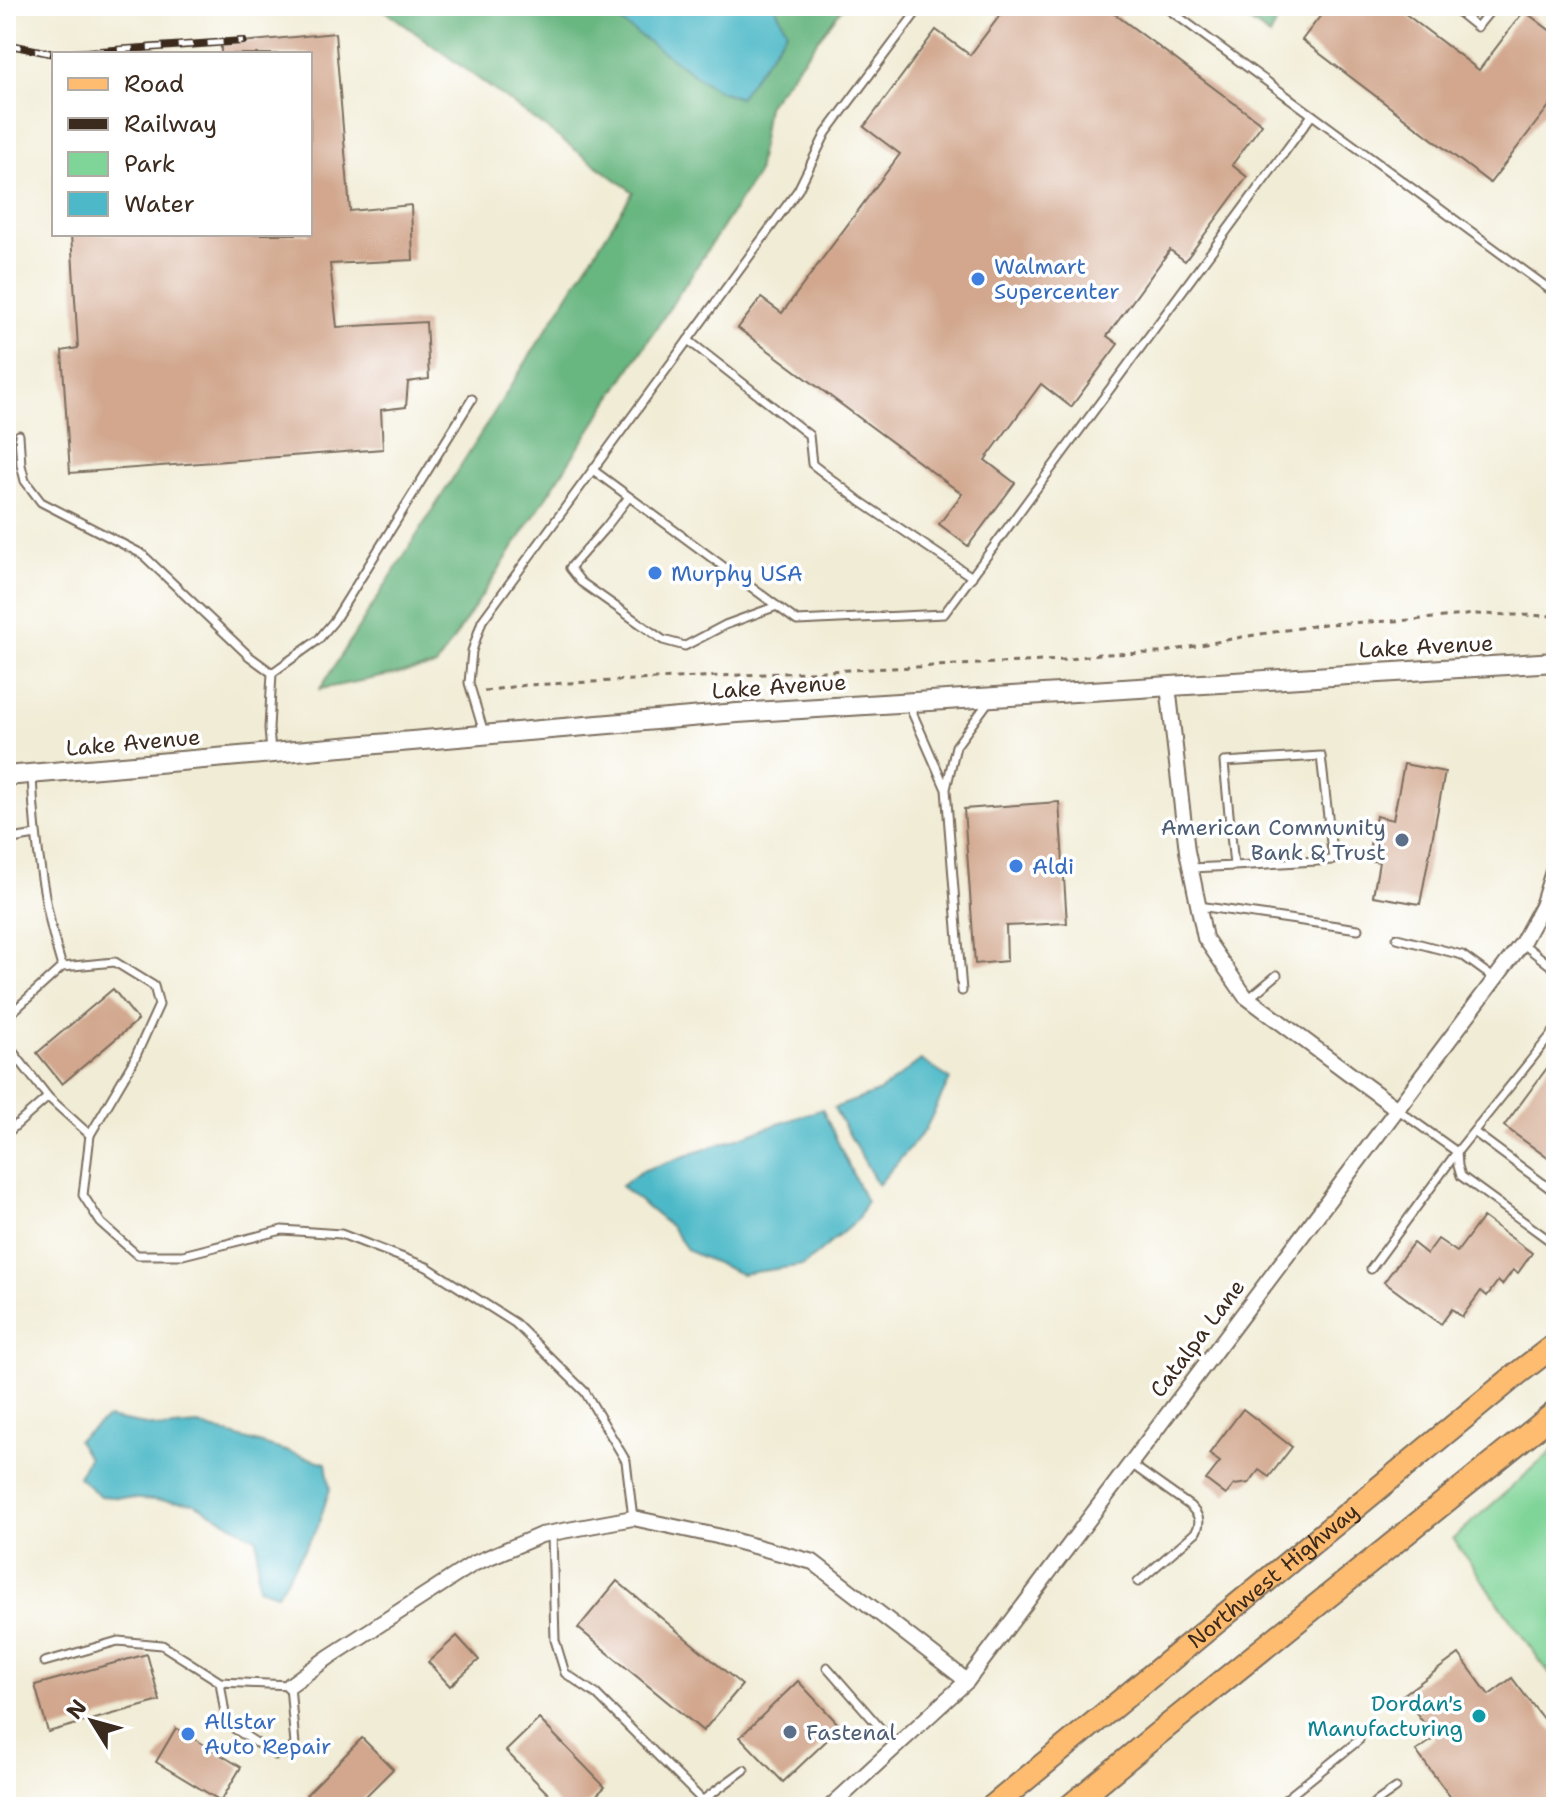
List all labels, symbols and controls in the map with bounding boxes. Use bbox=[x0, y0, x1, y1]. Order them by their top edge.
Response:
legend bbox=[52, 52, 312, 236]
text: Road bbox=[124, 68, 184, 100]
text: Railway bbox=[124, 108, 217, 140]
text: Park bbox=[124, 148, 176, 180]
text: Water bbox=[124, 188, 195, 220]
place label: Walmart Supercenter bbox=[994, 252, 1120, 306]
marker: Walmart Supercenter bbox=[969, 270, 987, 288]
place label: Murphy USA bbox=[671, 559, 803, 588]
marker: Murphy USA bbox=[646, 564, 664, 582]
street label: Lake Avenue bbox=[1358, 628, 1494, 665]
street label: Lake Avenue bbox=[711, 667, 847, 706]
street label: Lake Avenue bbox=[65, 722, 201, 763]
place label: American Community Bank & Trust bbox=[1161, 813, 1386, 867]
marker: American Community Bank & Trust bbox=[1393, 831, 1411, 849]
place label: Aldi bbox=[1032, 852, 1074, 881]
marker: Aldi bbox=[1007, 857, 1025, 875]
street label: Catalpa Lane bbox=[1143, 1273, 1251, 1403]
street label: Northwest Highway bbox=[1181, 1497, 1365, 1655]
north arrow bbox=[52, 1681, 132, 1761]
place label: Dordan's Manufacturing bbox=[1307, 1689, 1463, 1743]
text: N bbox=[60, 1694, 93, 1725]
place label: Allstar Auto Repair bbox=[204, 1707, 331, 1761]
marker: Dordan's Manufacturing bbox=[1470, 1707, 1488, 1725]
place label: Fastenal bbox=[806, 1718, 897, 1747]
marker: Fastenal bbox=[781, 1723, 799, 1741]
marker: Allstar Auto Repair bbox=[179, 1725, 197, 1743]

